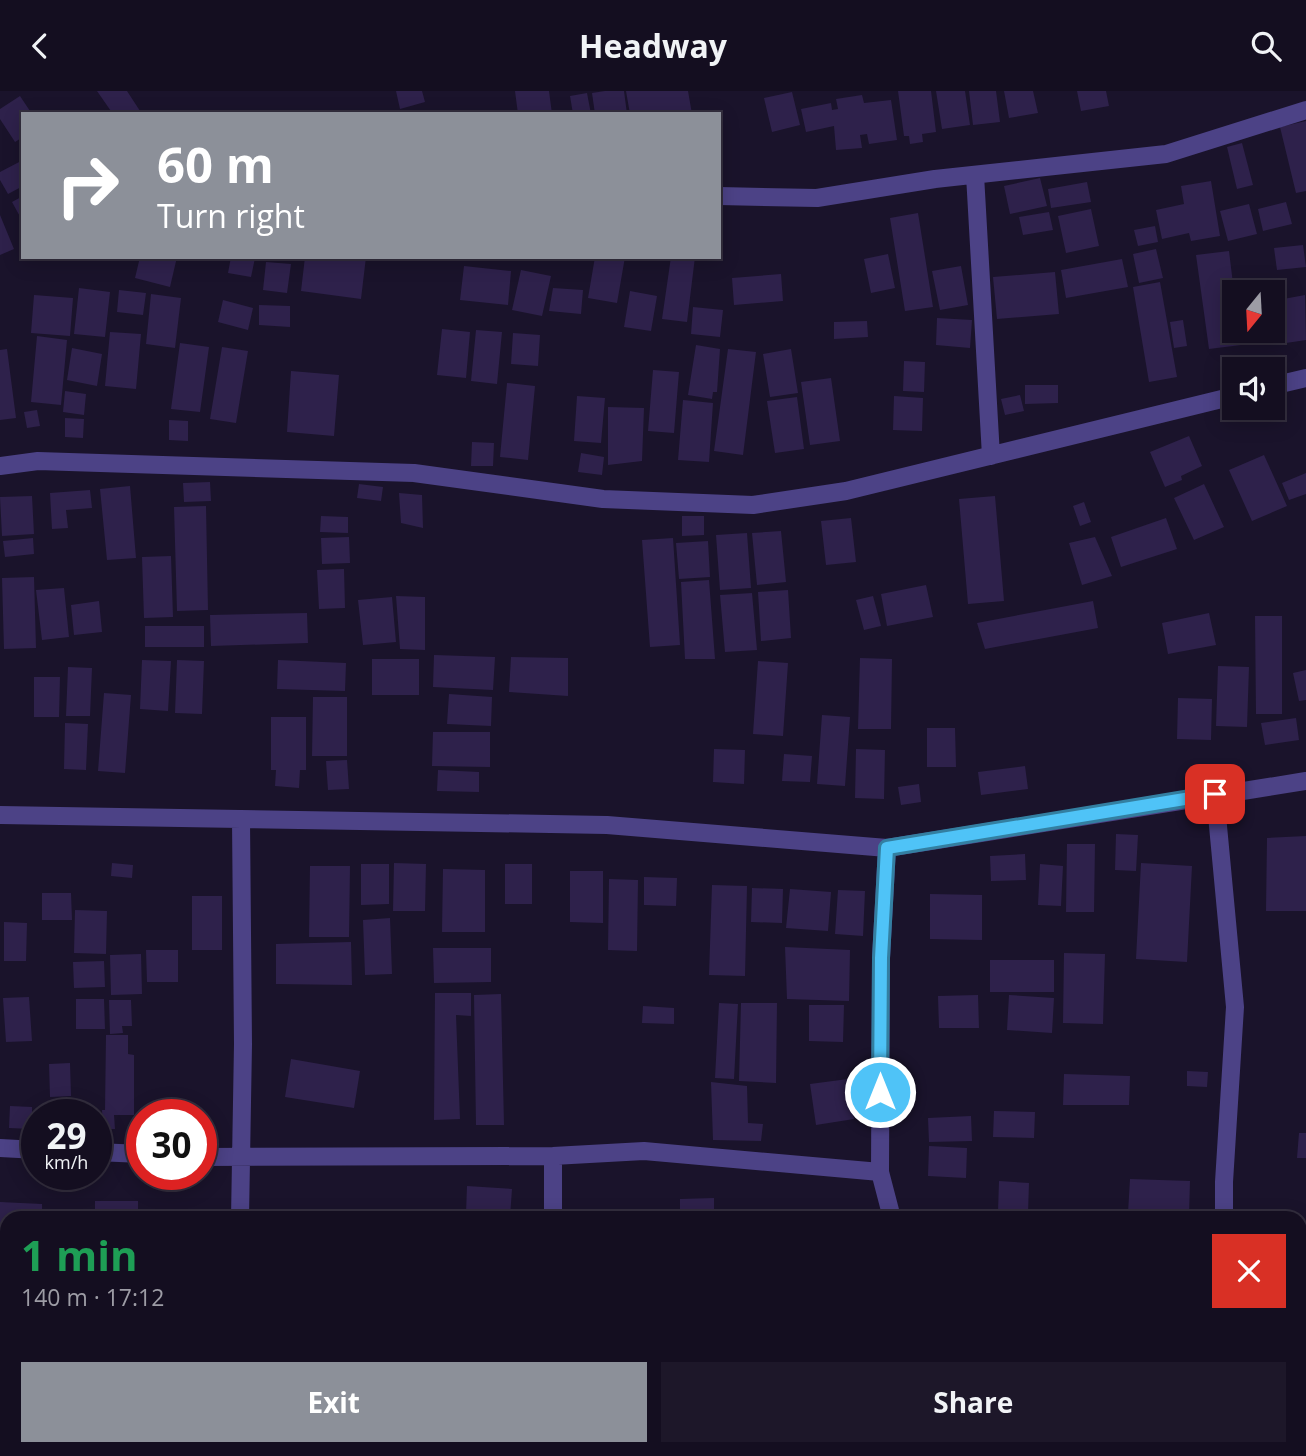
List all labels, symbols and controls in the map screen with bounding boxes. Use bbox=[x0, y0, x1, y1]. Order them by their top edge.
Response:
text: Headway bbox=[579, 24, 727, 67]
icon: back bbox=[21, 27, 59, 65]
icon: search bbox=[1247, 27, 1285, 65]
text: 60 m bbox=[157, 131, 274, 197]
icon: right bbox=[42, 140, 133, 231]
text: Turn right bbox=[157, 194, 305, 237]
north arrow bbox=[1222, 280, 1284, 343]
map controls bbox=[1222, 280, 1285, 420]
button: sound bbox=[1222, 357, 1285, 420]
pin bbox=[1185, 764, 1245, 824]
icon: arrive bbox=[1196, 775, 1234, 813]
position arrow bbox=[843, 1055, 917, 1129]
speed limit sign: 30 bbox=[126, 1099, 217, 1190]
text: 29 bbox=[46, 1112, 87, 1159]
text: km/h bbox=[45, 1150, 88, 1174]
text: 1 min bbox=[21, 1226, 138, 1283]
button: close bbox=[1212, 1234, 1286, 1308]
text: 140 m · 17:12 bbox=[21, 1281, 164, 1313]
button: Exit bbox=[21, 1362, 647, 1442]
button: Share bbox=[661, 1362, 1286, 1442]

